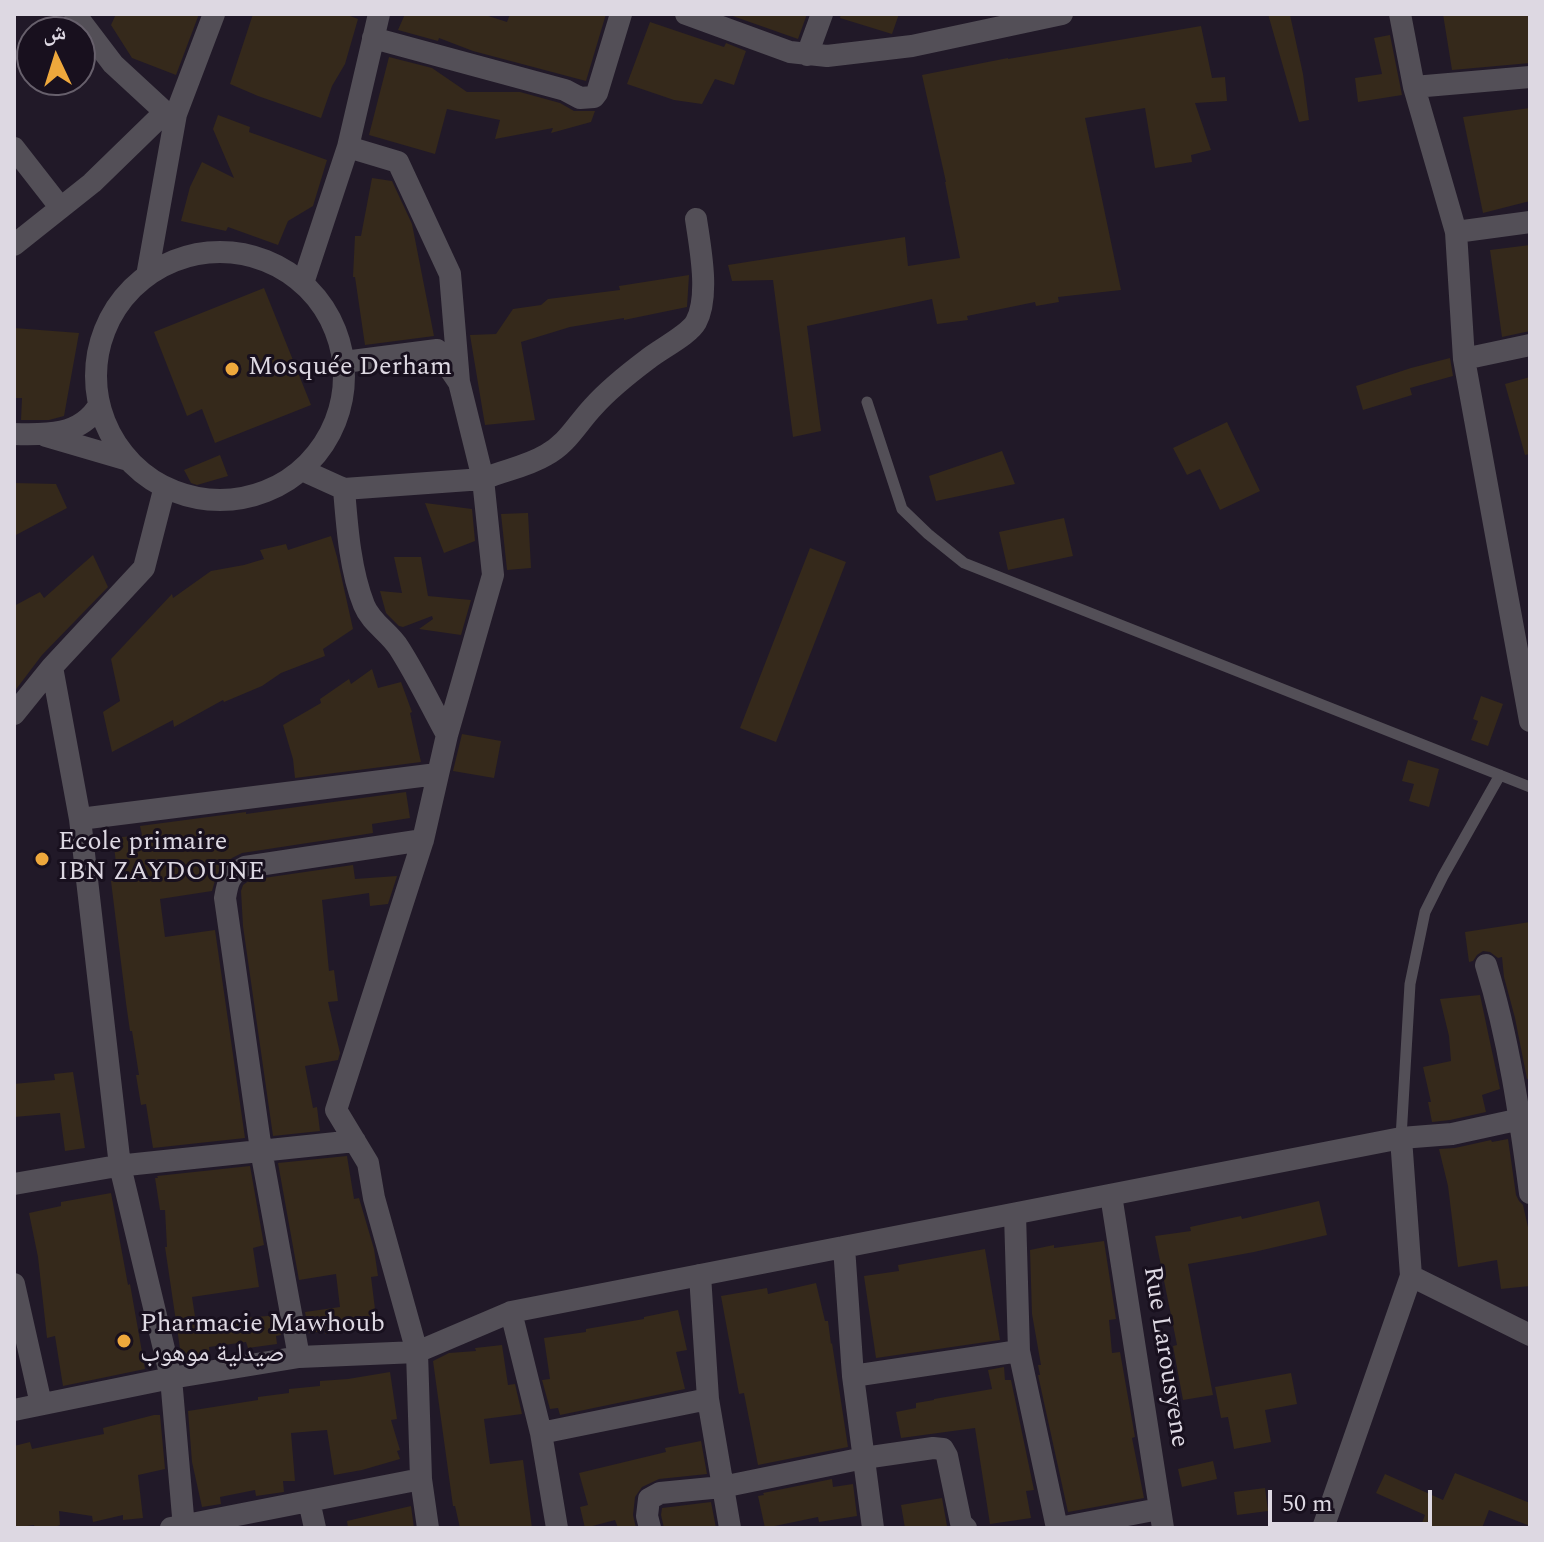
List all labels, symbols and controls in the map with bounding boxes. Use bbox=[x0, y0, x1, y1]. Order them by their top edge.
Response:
north arrow bbox=[16, 16, 96, 96]
text: ش bbox=[42, 16, 67, 51]
place label: Mosquée Derham bbox=[248, 353, 452, 385]
marker: Mosquée Derham bbox=[223, 360, 241, 378]
place label: Ecole primaire IBN ZAYDOUNE bbox=[58, 828, 265, 890]
marker: Ecole primaire IBN ZAYDOUNE bbox=[33, 850, 51, 868]
street label: Rue Larousyene bbox=[1134, 1264, 1194, 1450]
place label: Pharmacie Mawhoub صيدلية موهوب bbox=[140, 1310, 385, 1372]
marker: Pharmacie Mawhoub صيدلية موهوب bbox=[115, 1332, 133, 1350]
scale bar bbox=[1272, 1474, 1436, 1524]
text: 50 m bbox=[1282, 1486, 1333, 1522]

